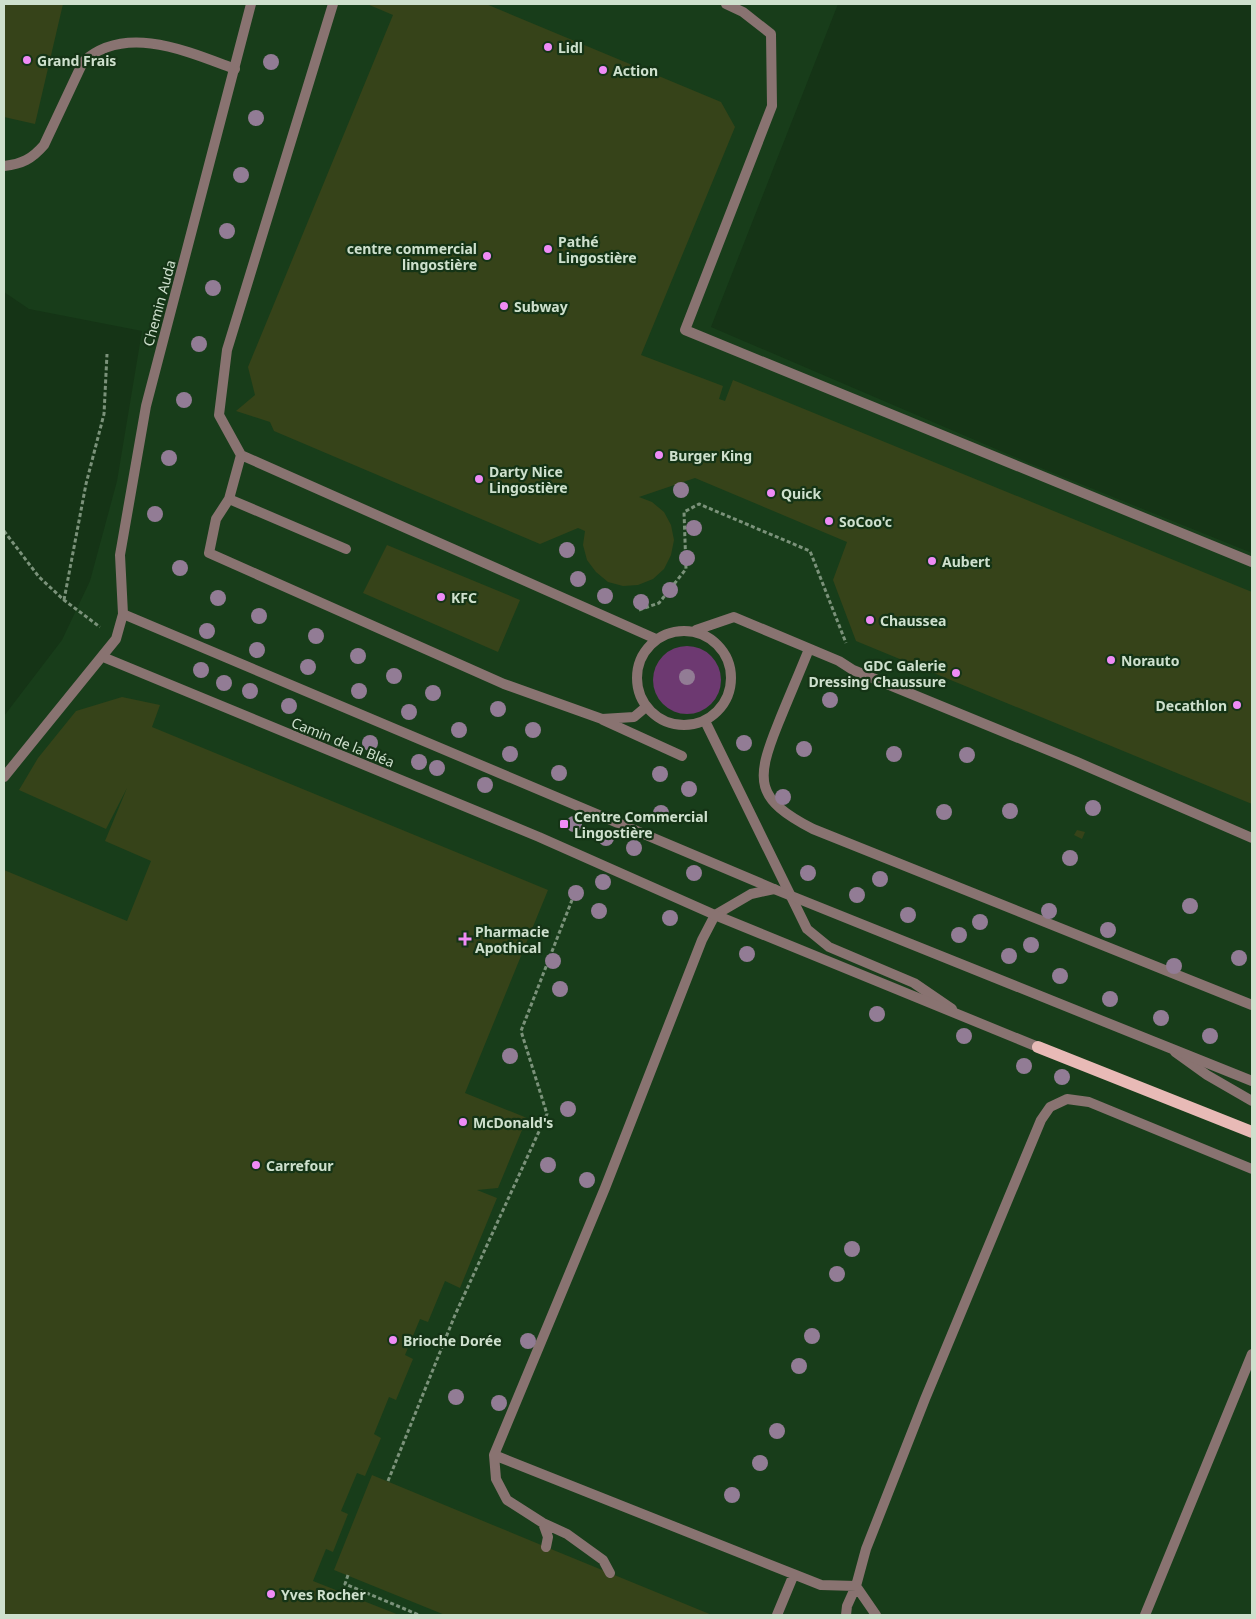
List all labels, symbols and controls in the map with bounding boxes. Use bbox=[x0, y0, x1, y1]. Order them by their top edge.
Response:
place label: Lidl bbox=[558, 38, 583, 57]
marker: Lidl bbox=[542, 41, 554, 53]
place label: Grand Frais bbox=[37, 51, 116, 70]
marker: Grand Frais bbox=[21, 54, 33, 66]
place label: Action bbox=[613, 61, 658, 80]
marker: Action bbox=[597, 64, 609, 76]
place label: Pathé Lingostière bbox=[558, 232, 637, 267]
place label: centre commercial lingostière bbox=[347, 239, 477, 274]
marker: Pathé Lingostière bbox=[542, 243, 554, 255]
marker: centre commercial lingostière bbox=[481, 250, 493, 262]
street label: Chemin Auda bbox=[138, 258, 180, 348]
place label: Subway bbox=[514, 297, 568, 316]
marker: Subway bbox=[498, 300, 510, 312]
place label: Burger King bbox=[669, 446, 752, 465]
marker: Burger King bbox=[653, 449, 665, 461]
place label: Darty Nice Lingostière bbox=[489, 462, 568, 497]
marker: Darty Nice Lingostière bbox=[473, 473, 485, 485]
place label: Quick bbox=[781, 484, 822, 503]
marker: Quick bbox=[765, 487, 777, 499]
place label: SoCoo'c bbox=[839, 512, 892, 531]
marker: SoCoo'c bbox=[823, 515, 835, 527]
place label: Aubert bbox=[942, 552, 990, 571]
marker: Aubert bbox=[926, 555, 938, 567]
place label: KFC bbox=[451, 588, 477, 607]
marker: KFC bbox=[435, 591, 447, 603]
place label: Chaussea bbox=[880, 611, 946, 630]
marker: Chaussea bbox=[864, 614, 876, 626]
place label: Norauto bbox=[1121, 651, 1180, 670]
marker: Norauto bbox=[1105, 654, 1117, 666]
place label: GDC Galerie Dressing Chaussure bbox=[809, 656, 946, 691]
marker: GDC Galerie Dressing Chaussure bbox=[950, 667, 962, 679]
place label: Decathlon bbox=[1156, 696, 1227, 715]
marker: Decathlon bbox=[1231, 699, 1243, 711]
street label: Camin de la Bléa bbox=[289, 713, 397, 771]
place label: Centre Commercial Lingostière bbox=[574, 807, 708, 842]
marker: Centre Commercial Lingostière bbox=[558, 818, 570, 830]
place label: Pharmacie Apothical bbox=[475, 922, 549, 957]
marker: Pharmacie Apothical bbox=[459, 933, 471, 945]
place label: McDonald's bbox=[473, 1113, 553, 1132]
marker: McDonald's bbox=[457, 1116, 469, 1128]
place label: Carrefour bbox=[266, 1156, 334, 1175]
marker: Carrefour bbox=[250, 1159, 262, 1171]
place label: Brioche Dorée bbox=[403, 1331, 502, 1350]
marker: Brioche Dorée bbox=[387, 1334, 399, 1346]
place label: Yves Rocher bbox=[281, 1585, 366, 1604]
marker: Yves Rocher bbox=[265, 1588, 277, 1600]

